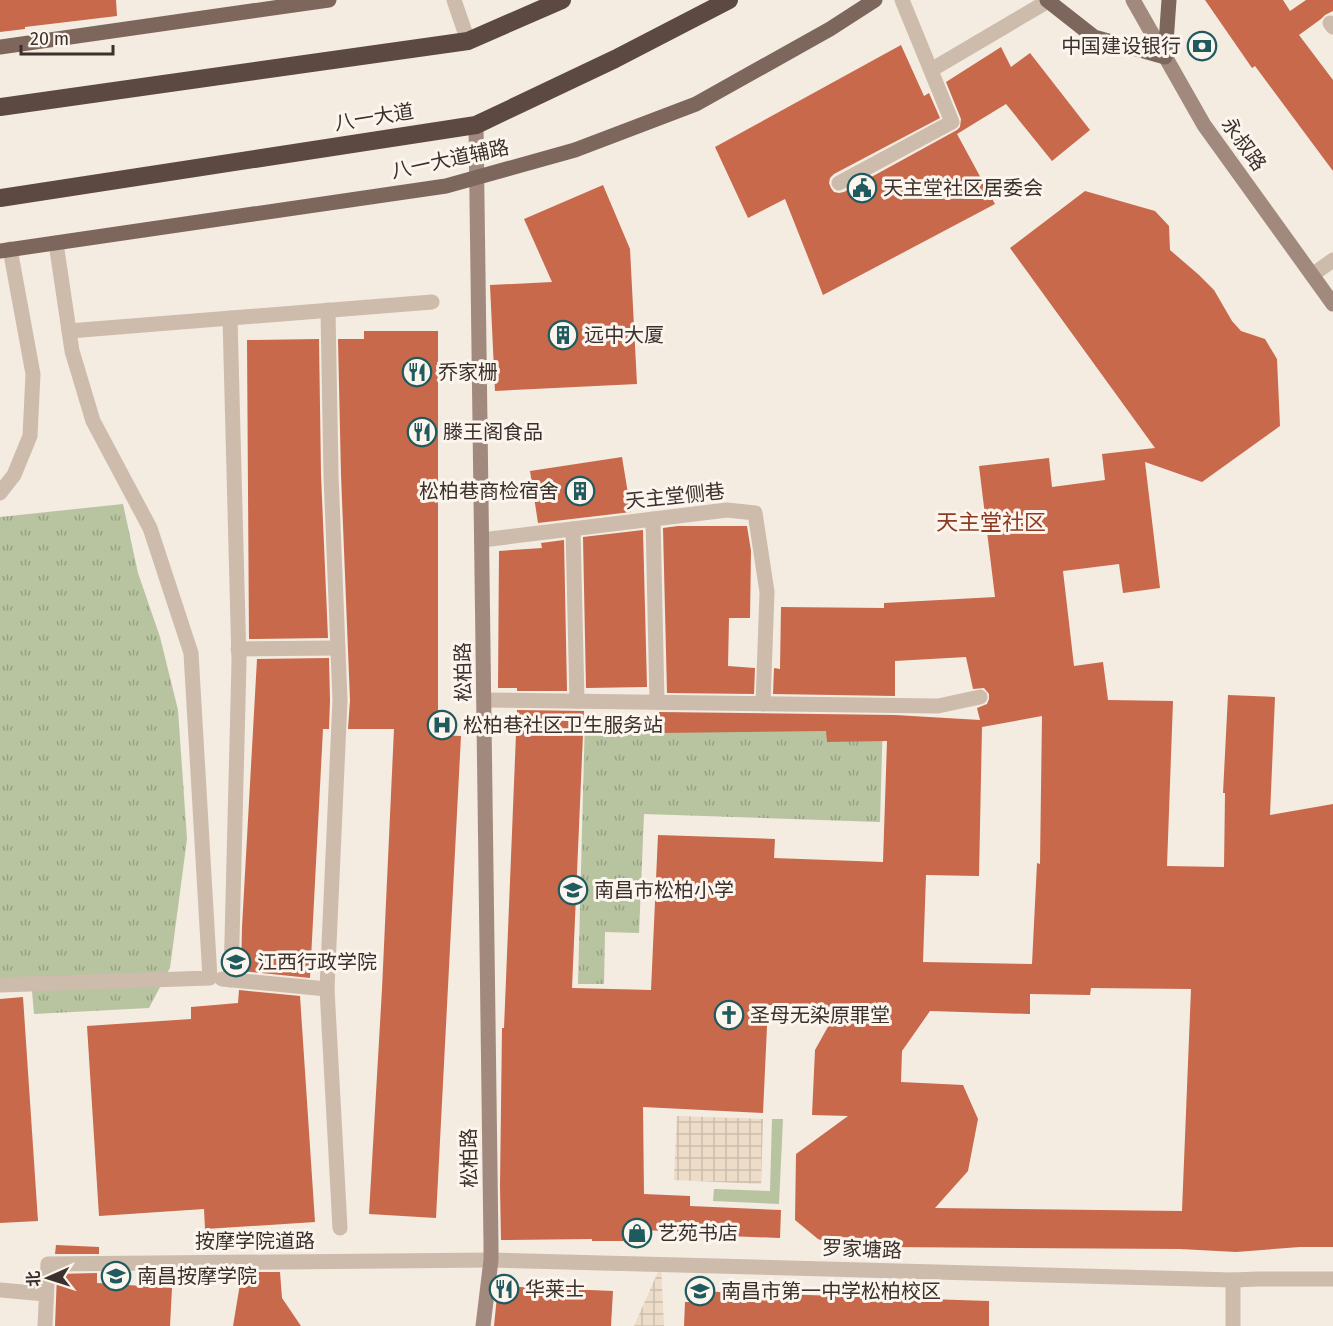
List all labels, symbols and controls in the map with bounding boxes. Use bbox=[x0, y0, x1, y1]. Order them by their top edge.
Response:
scale bar bbox=[21, 18, 112, 56]
text: 20 m bbox=[30, 28, 69, 50]
bank icon: 中国建设银行 bbox=[1186, 30, 1218, 62]
place label: 中国建设银行 bbox=[1061, 34, 1181, 58]
street label: 八一大道 bbox=[333, 99, 415, 135]
street label: 永叔路 bbox=[1217, 113, 1271, 175]
street label: 八一大道辅路 bbox=[389, 135, 511, 183]
public building icon: 天主堂社区居委会 bbox=[846, 172, 878, 204]
place label: 天主堂社区居委会 bbox=[883, 176, 1043, 200]
building icon: 远中大厦 bbox=[547, 319, 579, 351]
place label: 远中大厦 bbox=[584, 323, 664, 347]
restaurant icon: 乔家栅 bbox=[401, 356, 433, 388]
place label: 乔家栅 bbox=[438, 360, 498, 384]
restaurant icon: 滕王阁食品 bbox=[406, 416, 438, 448]
place label: 滕王阁食品 bbox=[443, 420, 543, 444]
building icon: 松柏巷商检宿舍 bbox=[564, 475, 596, 507]
place label: 松柏巷商检宿舍 bbox=[419, 479, 559, 503]
street label: 天主堂侧巷 bbox=[624, 479, 726, 513]
district label: 天主堂社区 bbox=[936, 509, 1046, 536]
street label: 松柏路 bbox=[450, 642, 476, 702]
hospital icon: 松柏巷社区卫生服务站 bbox=[426, 709, 458, 741]
place label: 松柏巷社区卫生服务站 bbox=[463, 713, 663, 737]
school or university icon: 南昌市松柏小学 bbox=[557, 874, 589, 906]
place label: 南昌市松柏小学 bbox=[594, 878, 734, 902]
school or university icon: 江西行政学院 bbox=[220, 946, 252, 978]
place label: 江西行政学院 bbox=[257, 950, 377, 974]
church icon: 圣母无染原罪堂 bbox=[713, 999, 745, 1031]
place label: 圣母无染原罪堂 bbox=[750, 1003, 890, 1027]
street label: 松柏路 bbox=[456, 1128, 482, 1188]
shop icon: 艺苑书店 bbox=[621, 1217, 653, 1249]
place label: 艺苑书店 bbox=[658, 1221, 738, 1245]
street label: 按摩学院道路 bbox=[195, 1229, 315, 1253]
street label: 罗家塘路 bbox=[822, 1236, 902, 1262]
north arrow bbox=[18, 1248, 78, 1308]
school or university icon: 南昌按摩学院 bbox=[100, 1260, 132, 1292]
place label: 南昌按摩学院 bbox=[137, 1264, 257, 1288]
text: 北 bbox=[24, 1270, 43, 1287]
restaurant icon: 华莱士 bbox=[488, 1273, 520, 1305]
school or university icon: 南昌市第一中学松柏校区 bbox=[684, 1275, 716, 1307]
place label: 华莱士 bbox=[525, 1277, 585, 1301]
place label: 南昌市第一中学松柏校区 bbox=[721, 1279, 941, 1303]

